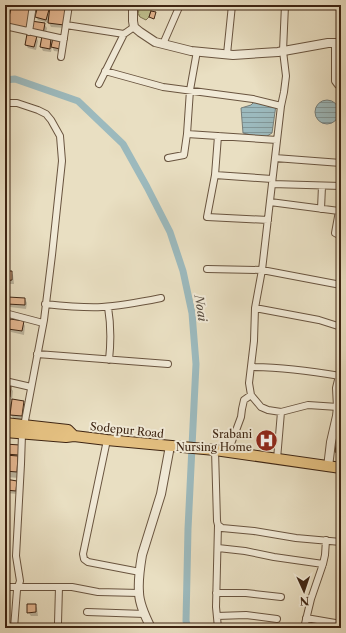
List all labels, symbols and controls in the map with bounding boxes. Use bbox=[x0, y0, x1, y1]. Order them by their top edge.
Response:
water label: Noai bbox=[191, 293, 211, 324]
street label: Sodepur Road bbox=[89, 419, 165, 441]
place label: Srabani Nursing Home bbox=[176, 427, 253, 454]
hospital icon: Srabani Nursing Home bbox=[254, 427, 280, 453]
north arrow bbox=[284, 571, 324, 611]
text: N bbox=[299, 594, 310, 608]

